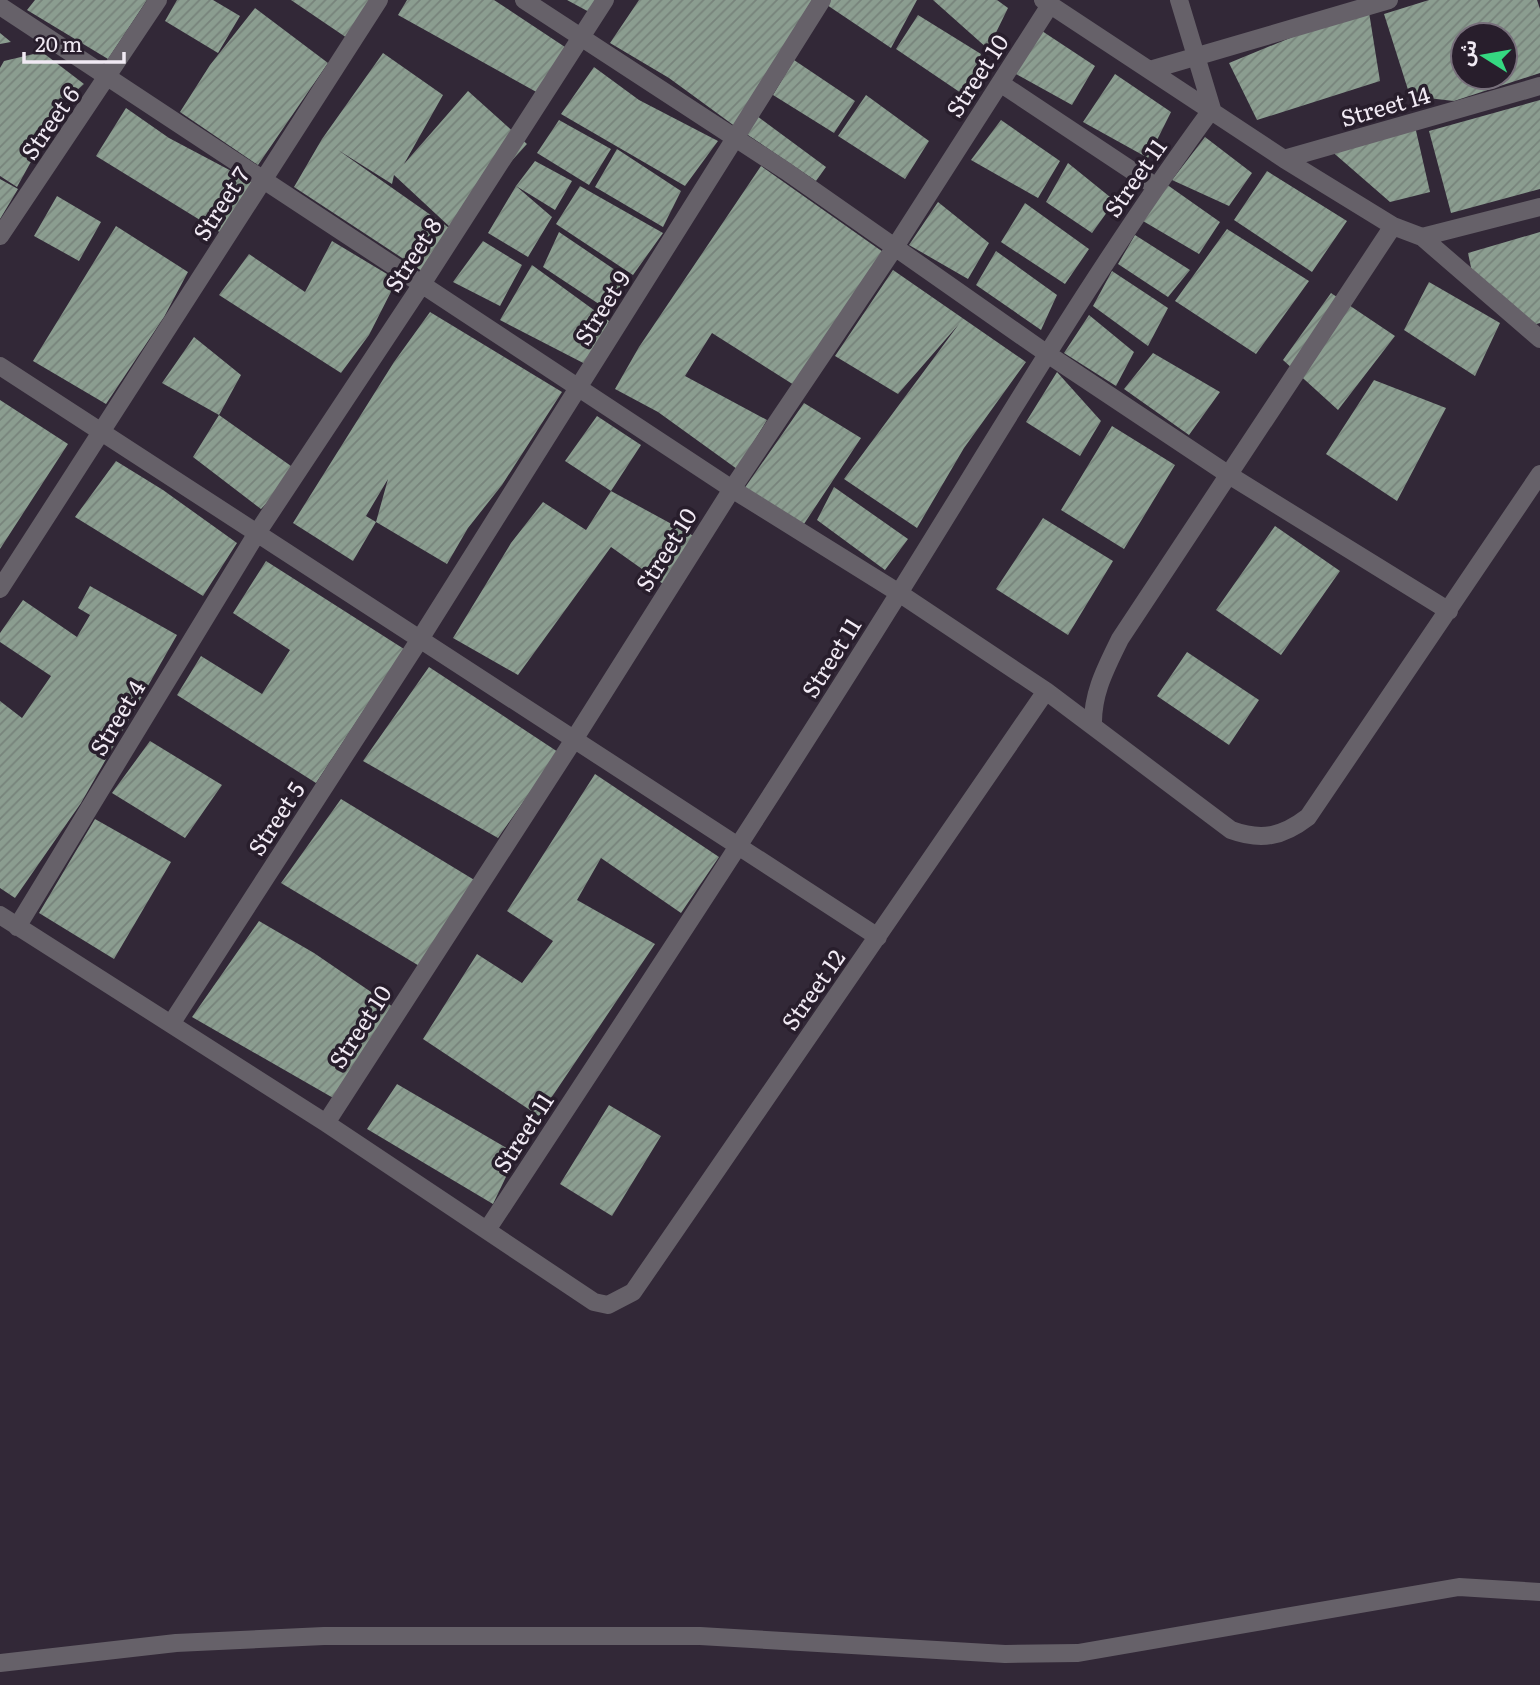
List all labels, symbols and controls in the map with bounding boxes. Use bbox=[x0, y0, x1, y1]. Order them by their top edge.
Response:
scale bar bbox=[24, 21, 124, 65]
north arrow bbox=[1449, 21, 1519, 91]
text: 20 m bbox=[35, 27, 82, 58]
street label: Street 10 bbox=[936, 27, 1016, 123]
text: ش bbox=[1450, 37, 1483, 68]
street label: Street 14 bbox=[1336, 76, 1434, 134]
street label: Street 6 bbox=[11, 78, 87, 166]
street label: Street 11 bbox=[1095, 131, 1173, 223]
street label: Street 7 bbox=[183, 159, 257, 247]
street label: Street 8 bbox=[375, 210, 449, 298]
street label: Street 9 bbox=[565, 263, 637, 351]
street label: Street 10 bbox=[626, 501, 704, 597]
street label: Street 11 bbox=[792, 610, 868, 704]
street label: Street 4 bbox=[80, 672, 152, 761]
street label: Street 5 bbox=[238, 774, 312, 862]
street label: Street 12 bbox=[772, 942, 852, 1036]
street label: Street 10 bbox=[319, 978, 399, 1074]
street label: Street 11 bbox=[483, 1085, 561, 1179]

